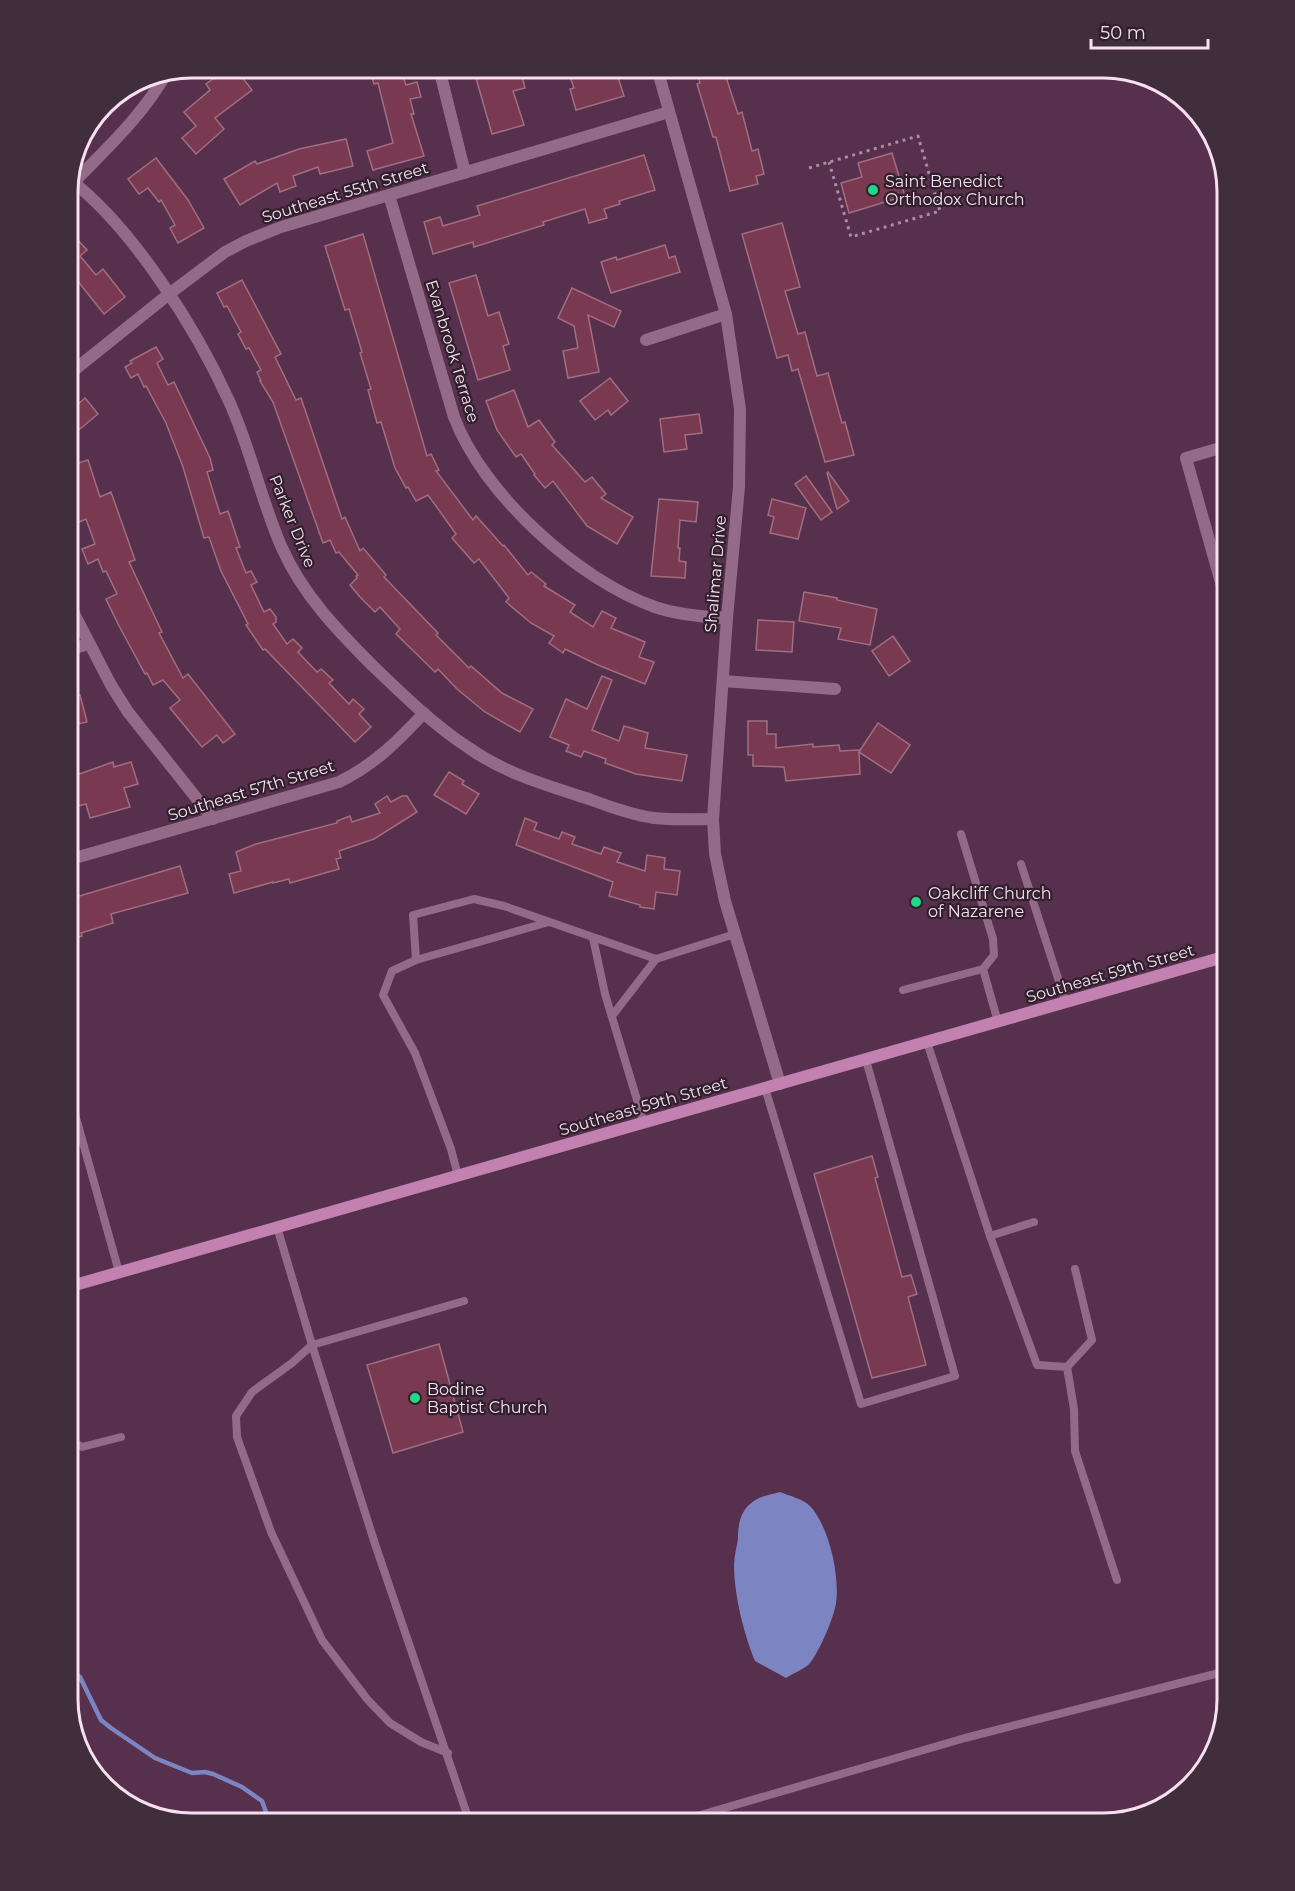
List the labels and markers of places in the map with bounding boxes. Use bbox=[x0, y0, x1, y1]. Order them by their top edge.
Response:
place label: Saint Benedict Orthodox Church bbox=[885, 172, 1025, 209]
marker: Saint Benedict Orthodox Church bbox=[866, 183, 880, 197]
place label: Oakcliff Church of Nazarene bbox=[928, 884, 1052, 921]
marker: Oakcliff Church of Nazarene bbox=[909, 895, 923, 909]
place label: Bodine Baptist Church bbox=[427, 1380, 547, 1417]
marker: Bodine Baptist Church bbox=[408, 1391, 422, 1405]

